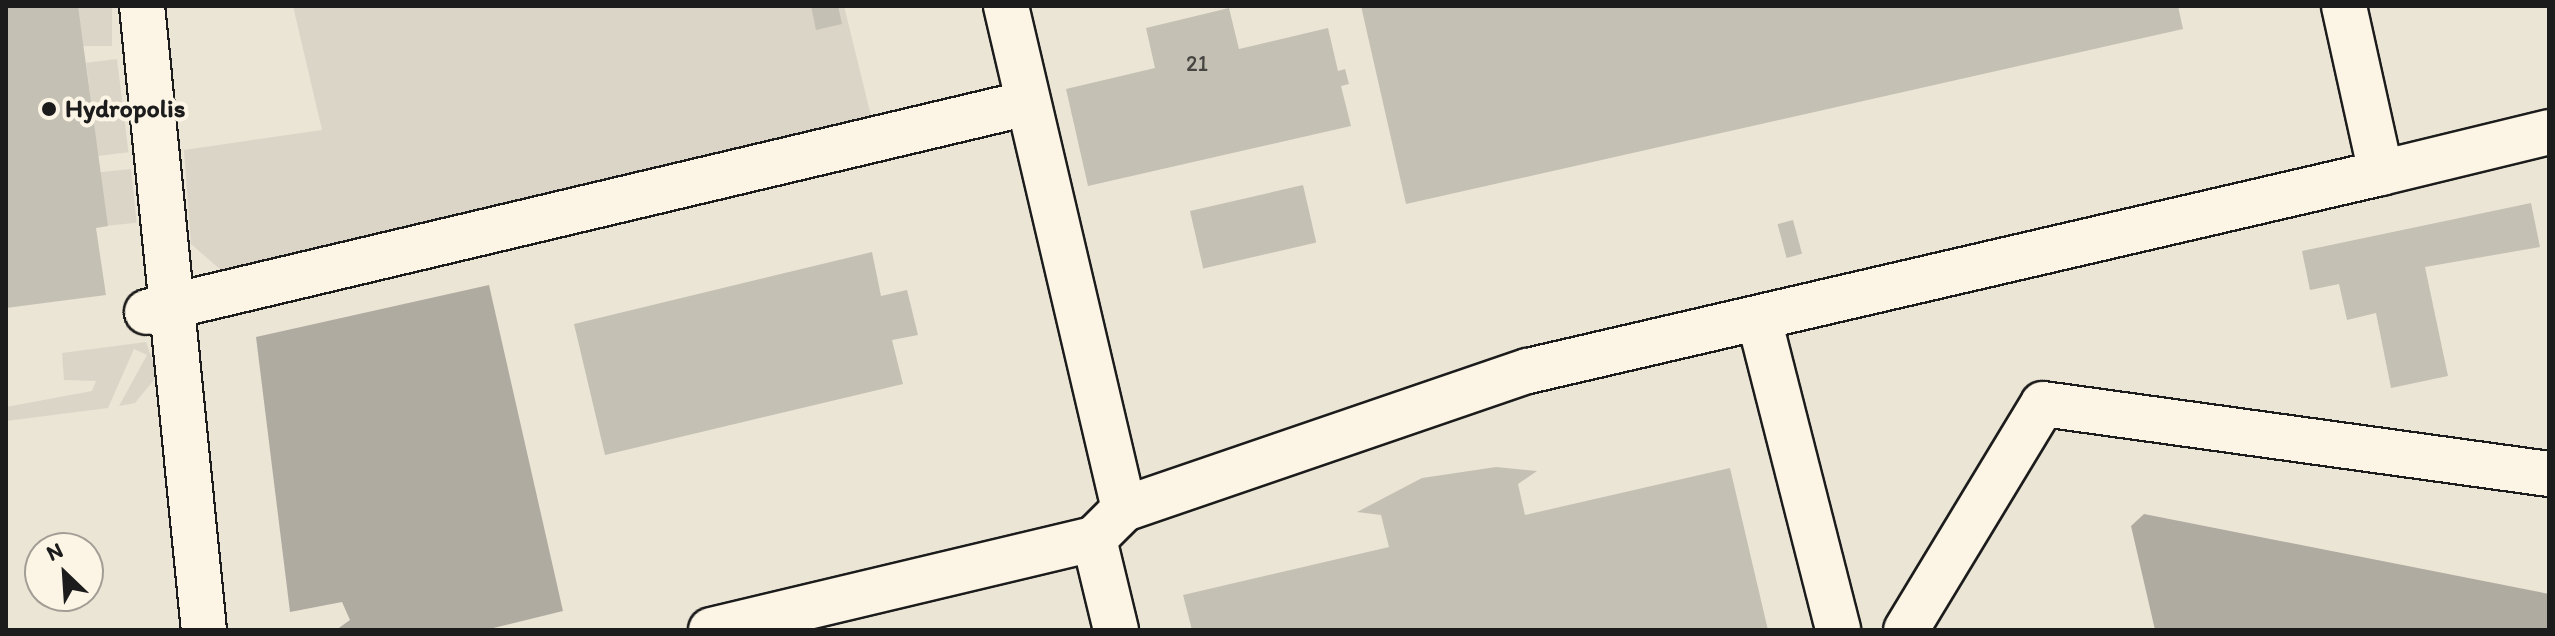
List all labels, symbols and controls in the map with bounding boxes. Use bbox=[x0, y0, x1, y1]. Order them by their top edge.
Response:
house number: 21 bbox=[1186, 51, 1208, 77]
place label: Hydropolis bbox=[65, 93, 185, 125]
marker: Hydropolis bbox=[40, 100, 58, 118]
north arrow bbox=[24, 532, 104, 612]
text: N bbox=[42, 536, 67, 567]

